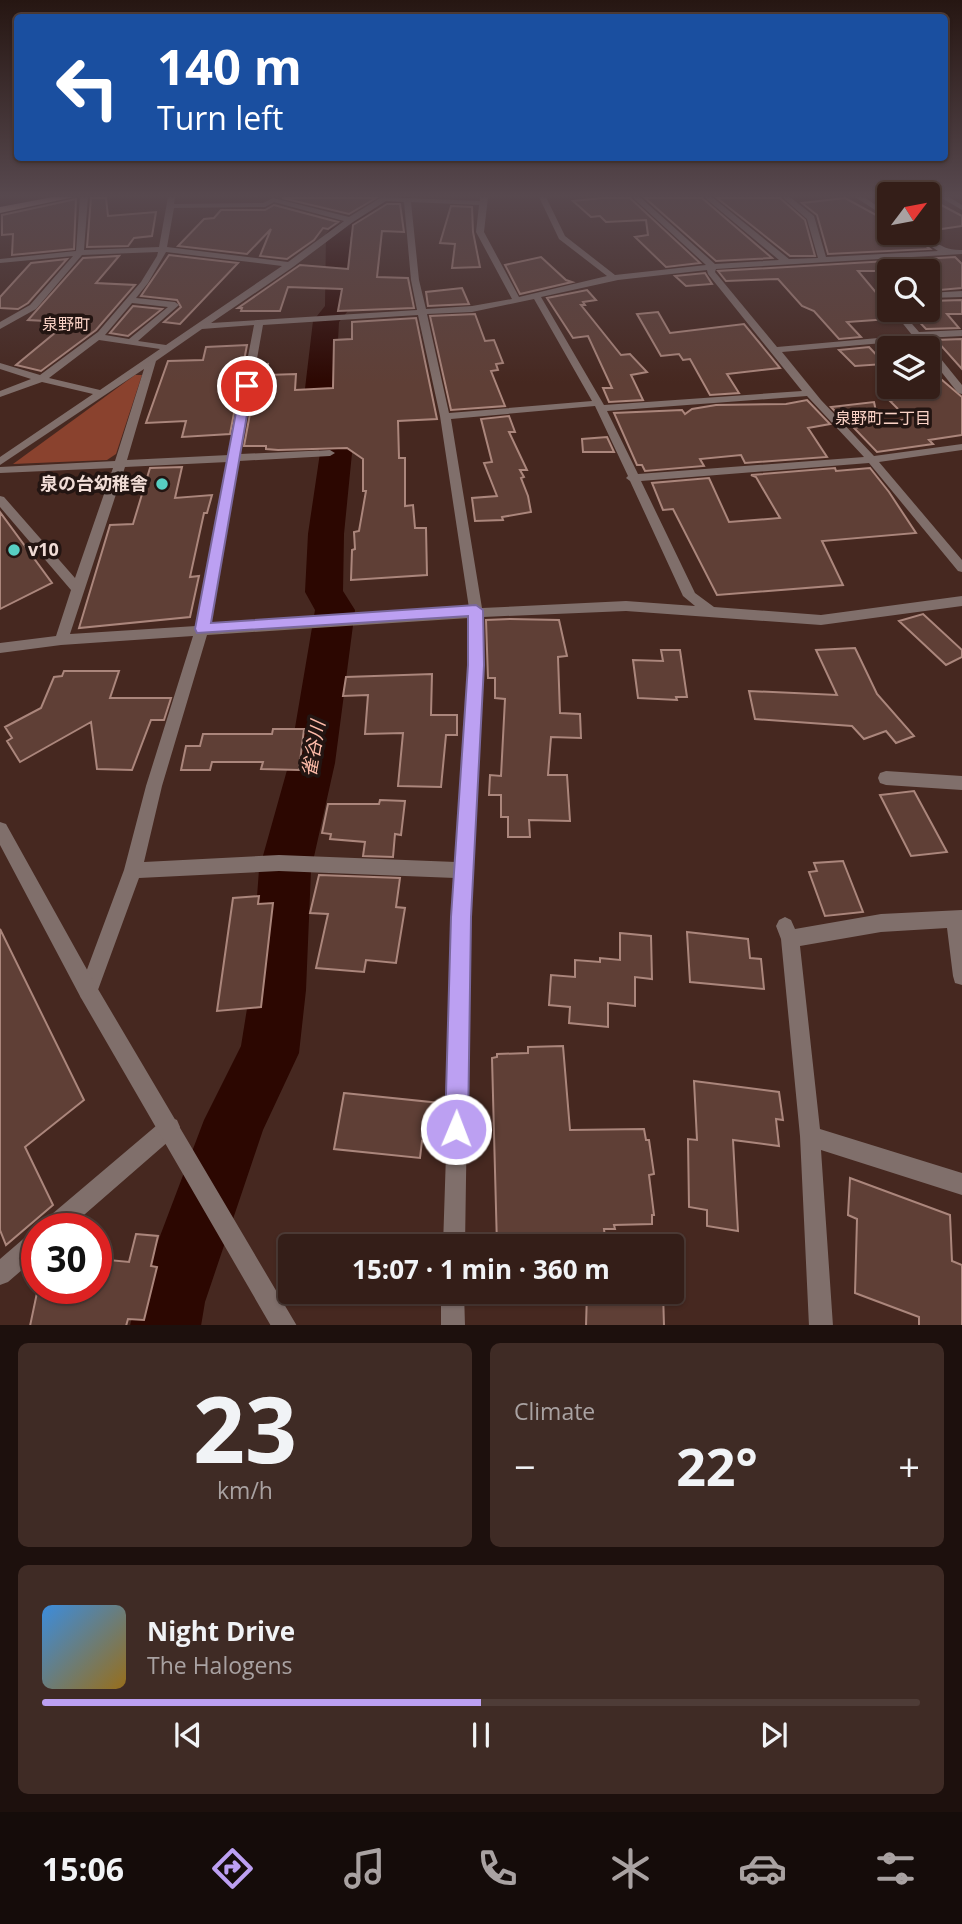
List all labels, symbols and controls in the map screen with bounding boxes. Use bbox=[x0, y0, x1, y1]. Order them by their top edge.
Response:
text: 140 m bbox=[157, 33, 302, 99]
icon: left bbox=[42, 42, 133, 133]
text: Turn left bbox=[157, 96, 283, 139]
north arrow bbox=[877, 182, 940, 245]
map controls bbox=[877, 182, 940, 399]
button: search bbox=[877, 259, 940, 322]
district label: 泉野町 bbox=[42, 313, 90, 335]
button: layers bbox=[877, 336, 940, 399]
pin bbox=[217, 356, 277, 416]
icon: arrive bbox=[228, 367, 266, 405]
district label: 泉野町二丁目 bbox=[835, 407, 931, 429]
place label: 泉の台幼稚舎 bbox=[40, 471, 148, 495]
marker: 泉の台幼稚舎 bbox=[154, 476, 170, 492]
place label: v10 bbox=[28, 537, 59, 561]
marker: v10 bbox=[6, 542, 22, 558]
water label: 雀谷川 bbox=[295, 717, 331, 779]
position arrow bbox=[419, 1092, 493, 1166]
speed limit sign: 30 bbox=[21, 1213, 112, 1304]
text: 15:07 · 1 min · 360 m bbox=[352, 1251, 610, 1287]
text: 23 bbox=[193, 1366, 297, 1490]
text: Climate bbox=[514, 1395, 595, 1427]
text: 22° bbox=[676, 1430, 758, 1501]
text: − bbox=[514, 1440, 536, 1492]
text: + bbox=[898, 1440, 920, 1492]
text: km/h bbox=[217, 1474, 273, 1506]
text: Night Drive bbox=[147, 1613, 295, 1649]
text: The Halogens bbox=[147, 1649, 293, 1681]
icon: previous bbox=[169, 1716, 207, 1754]
icon: pause bbox=[462, 1716, 500, 1754]
icon: next bbox=[755, 1716, 793, 1754]
icon: directions bbox=[208, 1844, 257, 1893]
icon: music bbox=[340, 1844, 389, 1893]
icon: phone bbox=[473, 1844, 522, 1893]
icon: climate bbox=[606, 1844, 655, 1893]
icon: car bbox=[738, 1844, 787, 1893]
icon: filters bbox=[871, 1844, 920, 1893]
text: 15:06 bbox=[42, 1847, 124, 1890]

